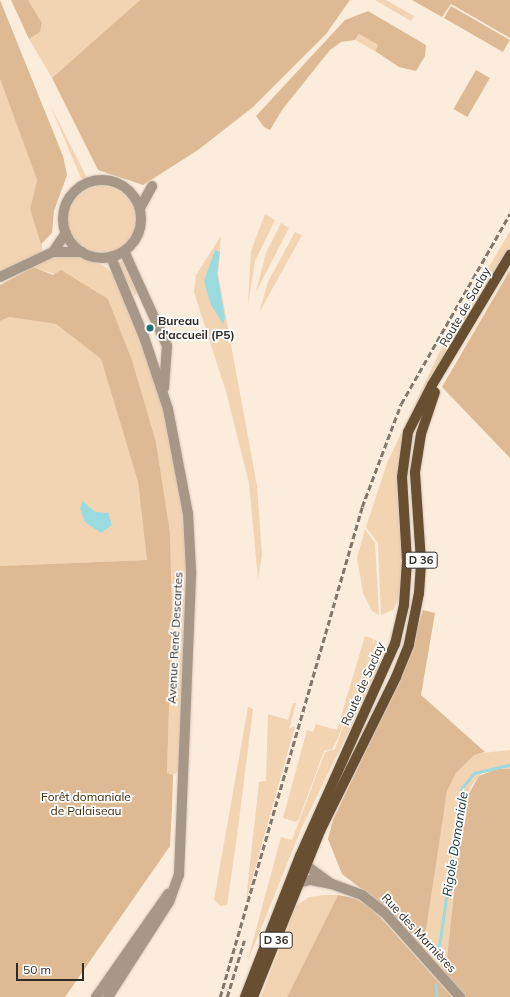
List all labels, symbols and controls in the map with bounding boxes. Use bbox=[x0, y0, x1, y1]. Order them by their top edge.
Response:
street label: Route de Saclay bbox=[436, 265, 494, 349]
place label: Bureau d'accueil (P5) bbox=[158, 314, 235, 342]
marker: Bureau d'accueil (P5) bbox=[145, 323, 155, 333]
road number: D 36 bbox=[404, 551, 438, 569]
street label: Avenue René Descartes bbox=[164, 572, 186, 704]
street label: Route de Saclay bbox=[338, 640, 388, 728]
park label: Forêt domaniale de Palaiseau bbox=[41, 790, 131, 818]
water label: Rigole Domaniale bbox=[439, 790, 471, 898]
street label: Rue des Marnières bbox=[379, 891, 459, 975]
road number: D 36 bbox=[259, 931, 293, 949]
scale bar bbox=[18, 955, 86, 981]
text: 50 m bbox=[23, 962, 51, 977]

